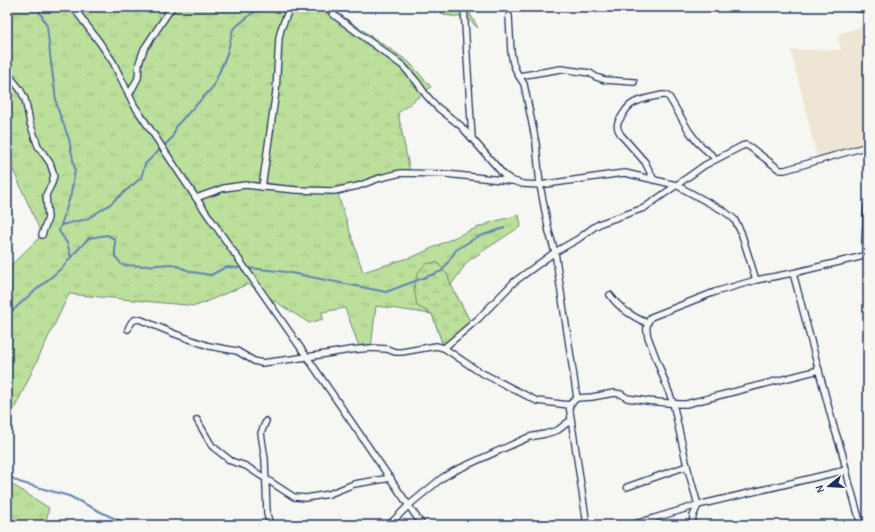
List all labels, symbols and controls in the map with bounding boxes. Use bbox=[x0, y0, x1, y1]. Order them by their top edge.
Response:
north arrow bbox=[809, 466, 849, 506]
text: N bbox=[813, 484, 827, 494]

